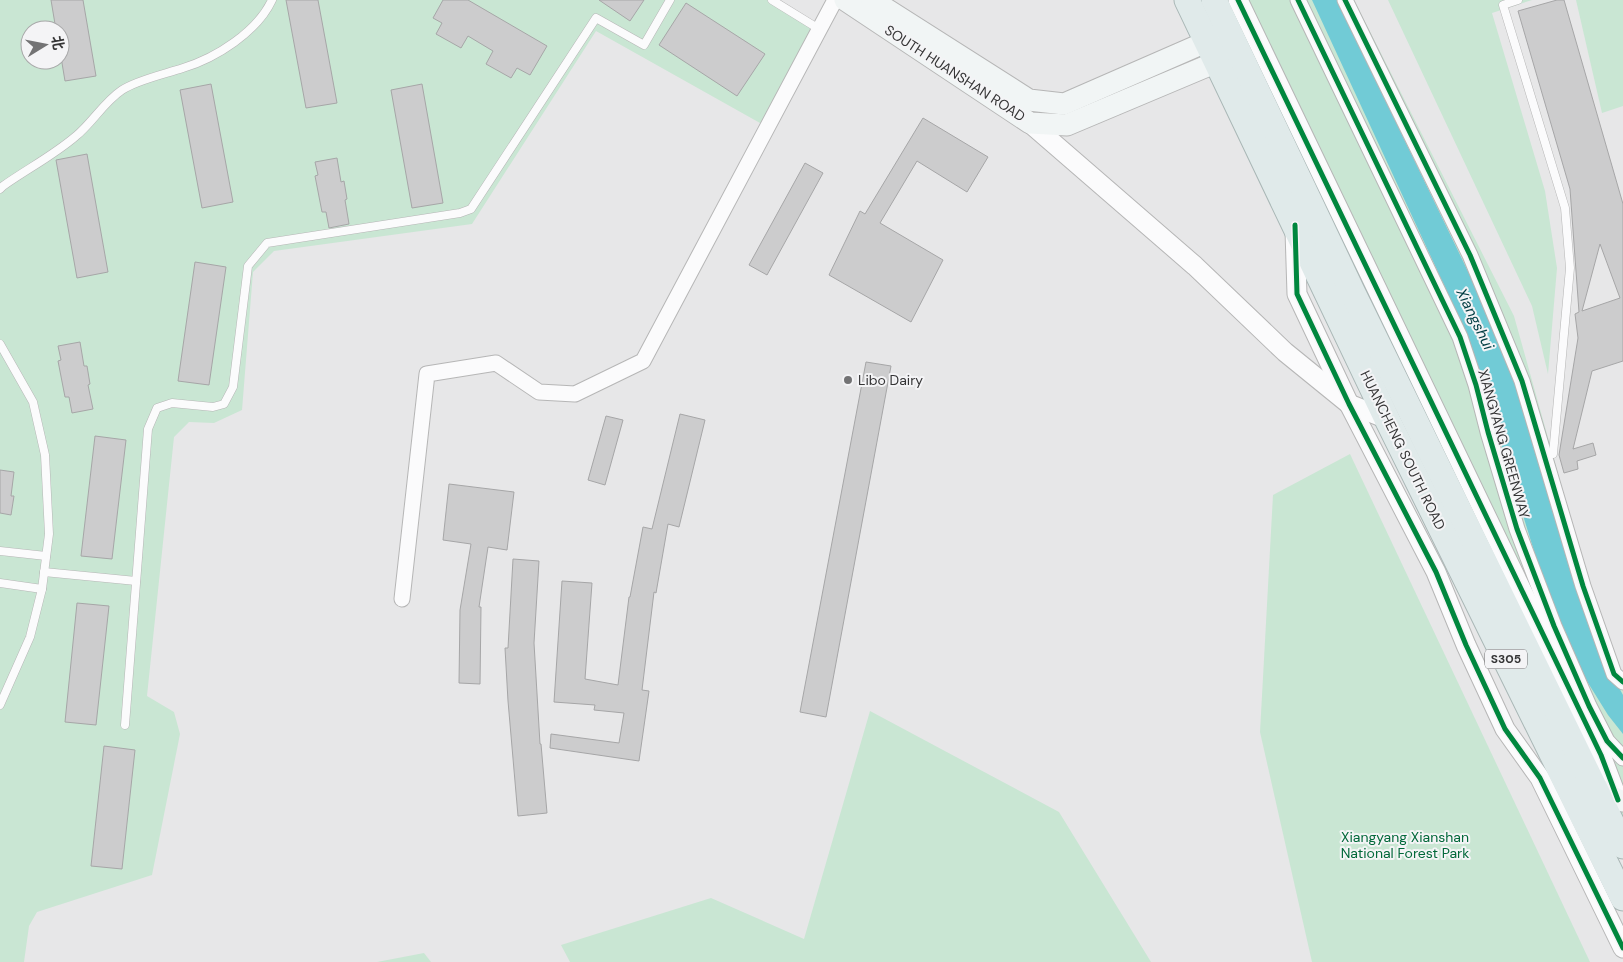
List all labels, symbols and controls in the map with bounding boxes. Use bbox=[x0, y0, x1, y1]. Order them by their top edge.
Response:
north arrow bbox=[20, 20, 70, 70]
street label: SOUTH HUANSHAN ROAD bbox=[881, 21, 1029, 125]
text: 北 bbox=[48, 34, 68, 51]
water label: Xiangshui bbox=[1451, 284, 1499, 354]
street label: HUANCHENG SOUTH ROAD bbox=[1356, 367, 1450, 533]
street label: XIANGYANG GREENWAY bbox=[1474, 367, 1534, 521]
place label: Libo Dairy bbox=[858, 371, 923, 389]
marker: Libo Dairy bbox=[842, 374, 854, 386]
road number: S305 bbox=[1485, 650, 1527, 669]
park label: Xiangyang Xianshan National Forest Park bbox=[1341, 828, 1469, 862]

